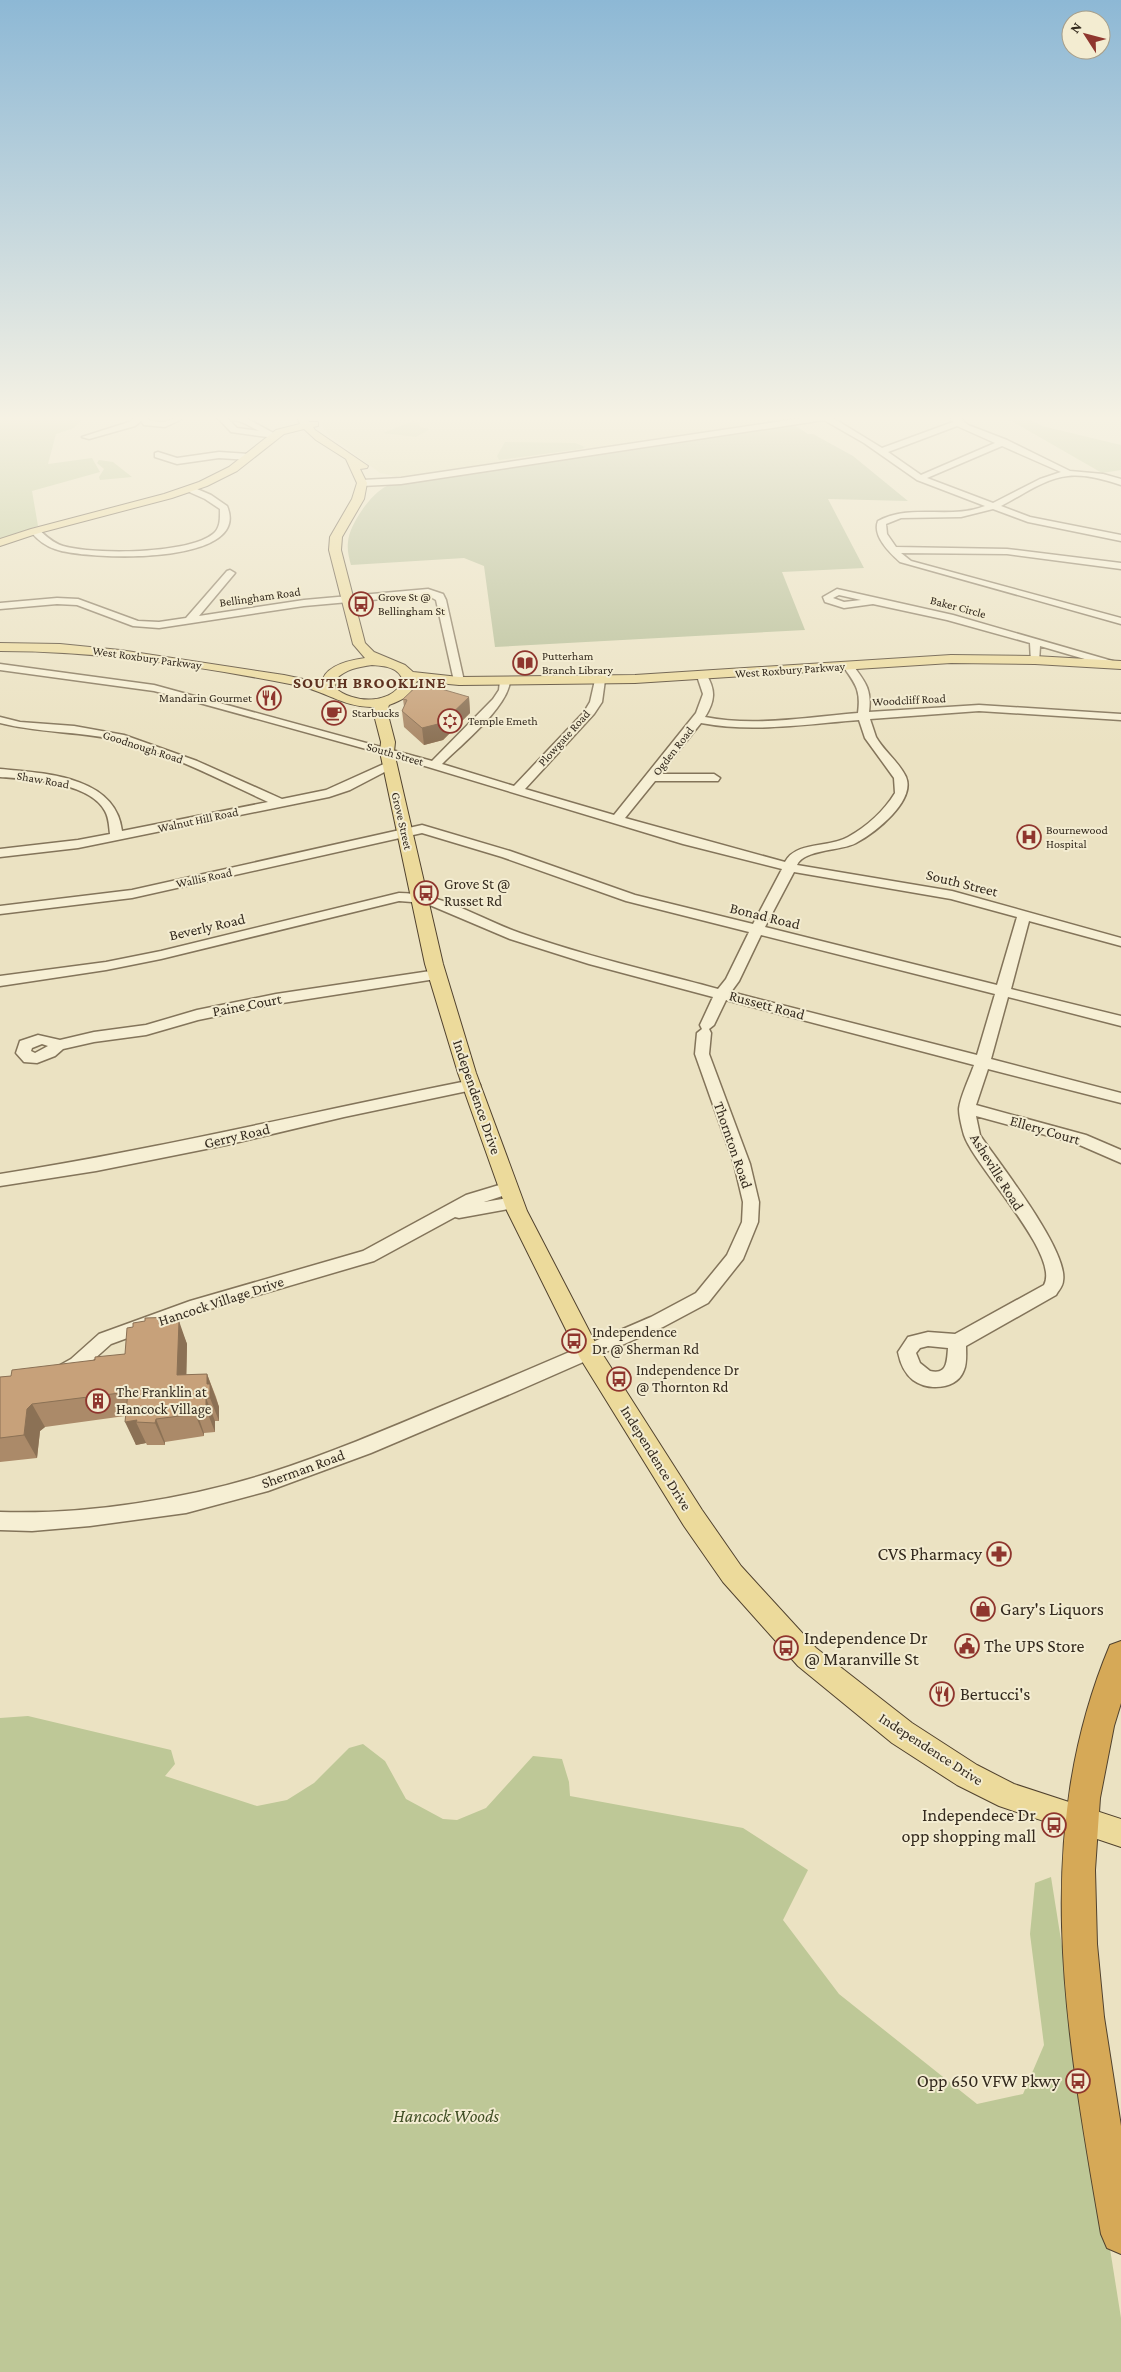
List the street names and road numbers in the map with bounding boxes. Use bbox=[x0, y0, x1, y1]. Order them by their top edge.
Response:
street label: Bellingham Road bbox=[219, 584, 302, 610]
street label: Baker Circle bbox=[929, 593, 987, 621]
street label: West Roxbury Parkway bbox=[92, 643, 203, 673]
street label: West Roxbury Parkway bbox=[735, 659, 846, 681]
street label: Woodcliff Road bbox=[872, 691, 947, 709]
street label: Plowgate Road bbox=[535, 706, 593, 769]
street label: Ogden Road bbox=[650, 723, 697, 778]
street label: Goodnough Road bbox=[101, 727, 185, 767]
street label: South Street bbox=[365, 739, 426, 769]
street label: Shaw Road bbox=[16, 769, 71, 792]
street label: Grove Street bbox=[389, 791, 416, 852]
street label: Walnut Hill Road bbox=[156, 804, 240, 835]
street label: Wallis Road bbox=[175, 865, 234, 891]
street label: South Street bbox=[924, 866, 1001, 900]
street label: Bonad Road bbox=[728, 900, 802, 932]
street label: Beverly Road bbox=[167, 910, 247, 944]
street label: Russett Road bbox=[727, 987, 807, 1023]
street label: Paine Court bbox=[211, 990, 284, 1020]
street label: Independence Drive bbox=[449, 1038, 504, 1157]
street label: Thornton Road bbox=[711, 1100, 755, 1191]
street label: Ellery Court bbox=[1008, 1112, 1083, 1149]
street label: Gerry Road bbox=[203, 1121, 272, 1152]
street label: Asheville Road bbox=[967, 1131, 1027, 1213]
street label: Hancock Village Drive bbox=[156, 1273, 286, 1330]
street label: Independence Drive bbox=[616, 1403, 695, 1514]
street label: Sherman Road bbox=[259, 1447, 347, 1491]
street label: Independence Drive bbox=[876, 1710, 986, 1790]

